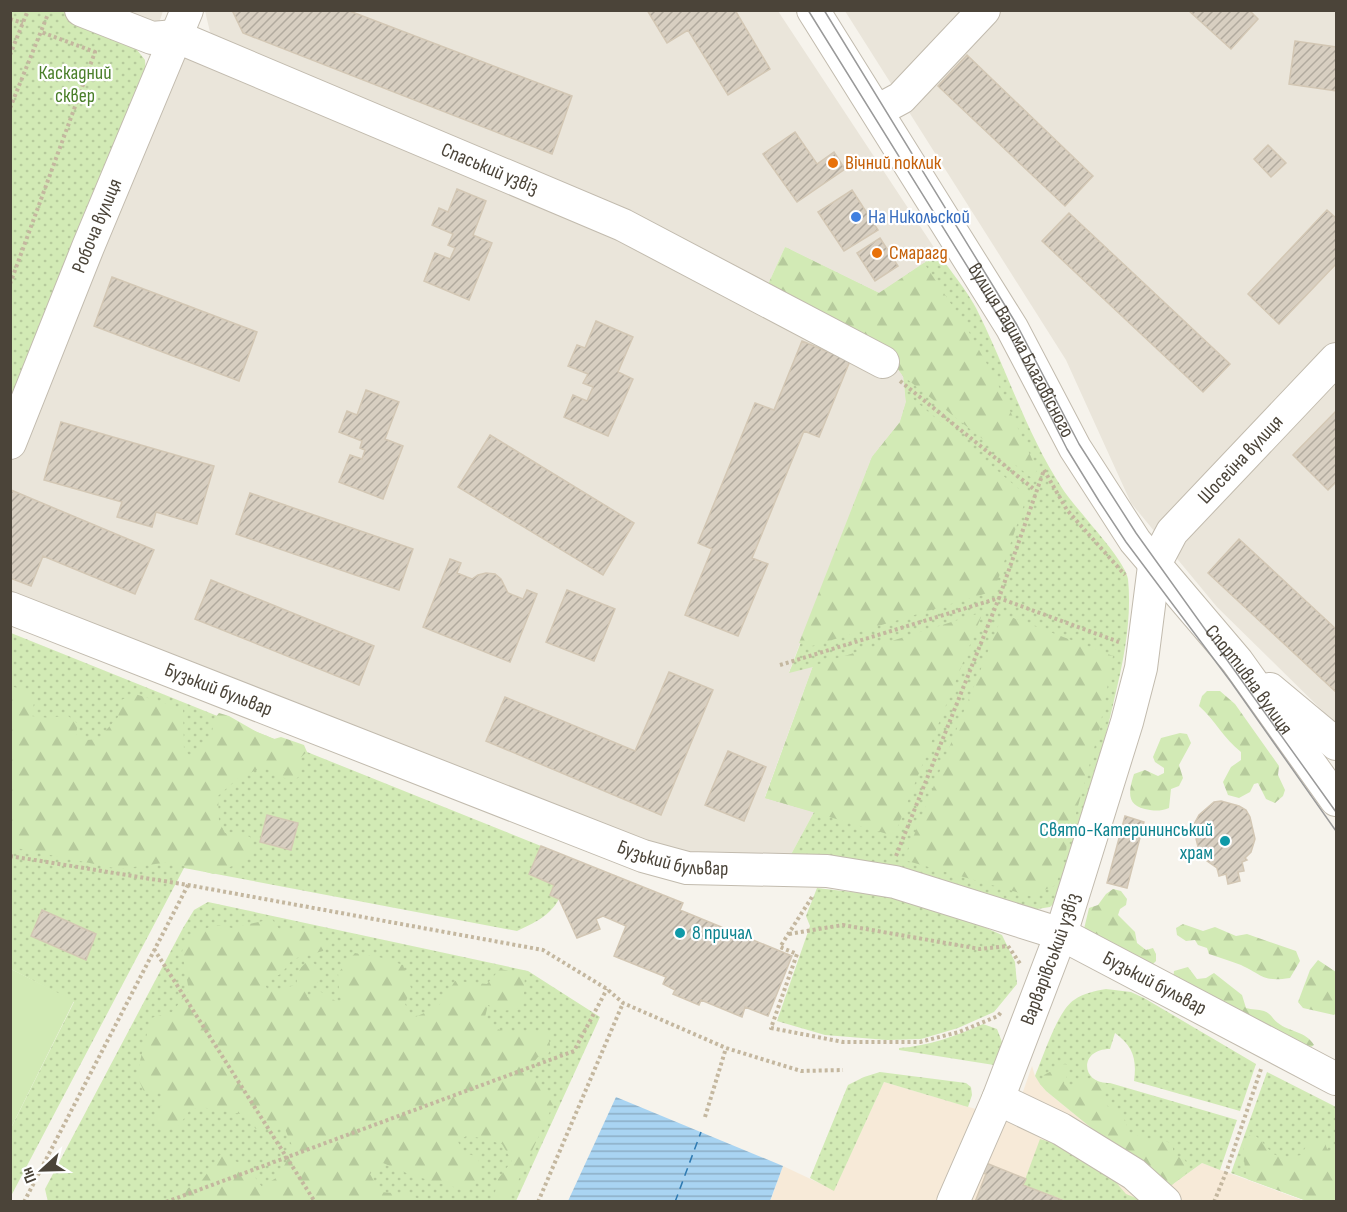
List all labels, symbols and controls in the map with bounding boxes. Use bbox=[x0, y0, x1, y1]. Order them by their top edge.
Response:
park label: Каскадний сквер bbox=[38, 61, 112, 108]
street label: Спаський узвіз bbox=[437, 138, 542, 200]
place label: Вічний поклик bbox=[845, 151, 942, 175]
marker: Вічний поклик bbox=[826, 156, 840, 170]
street label: Робоча вулиця bbox=[67, 175, 127, 276]
place label: На Никольской bbox=[868, 205, 970, 229]
marker: На Никольской bbox=[849, 210, 863, 224]
place label: Смарагд bbox=[889, 241, 948, 265]
marker: Смарагд bbox=[870, 246, 884, 260]
street label: вулиця Вадима Благовісного bbox=[962, 259, 1079, 442]
street label: Шосейна вулиця bbox=[1193, 410, 1288, 509]
street label: Спортивна вулиця bbox=[1200, 620, 1298, 739]
street label: Бузький бульвар bbox=[161, 658, 276, 722]
place label: Свято-Катерининський храм bbox=[1039, 818, 1213, 865]
marker: Свято-Катерининський храм bbox=[1218, 834, 1232, 848]
street label: Бузький бульвар bbox=[614, 835, 729, 881]
street label: Варварівський узвіз bbox=[1015, 890, 1085, 1028]
place label: 8 причал bbox=[692, 921, 752, 945]
marker: 8 причал bbox=[673, 926, 687, 940]
street label: Бузький бульвар bbox=[1099, 946, 1210, 1020]
north arrow bbox=[12, 1140, 72, 1200]
text: Пн bbox=[18, 1164, 41, 1186]

